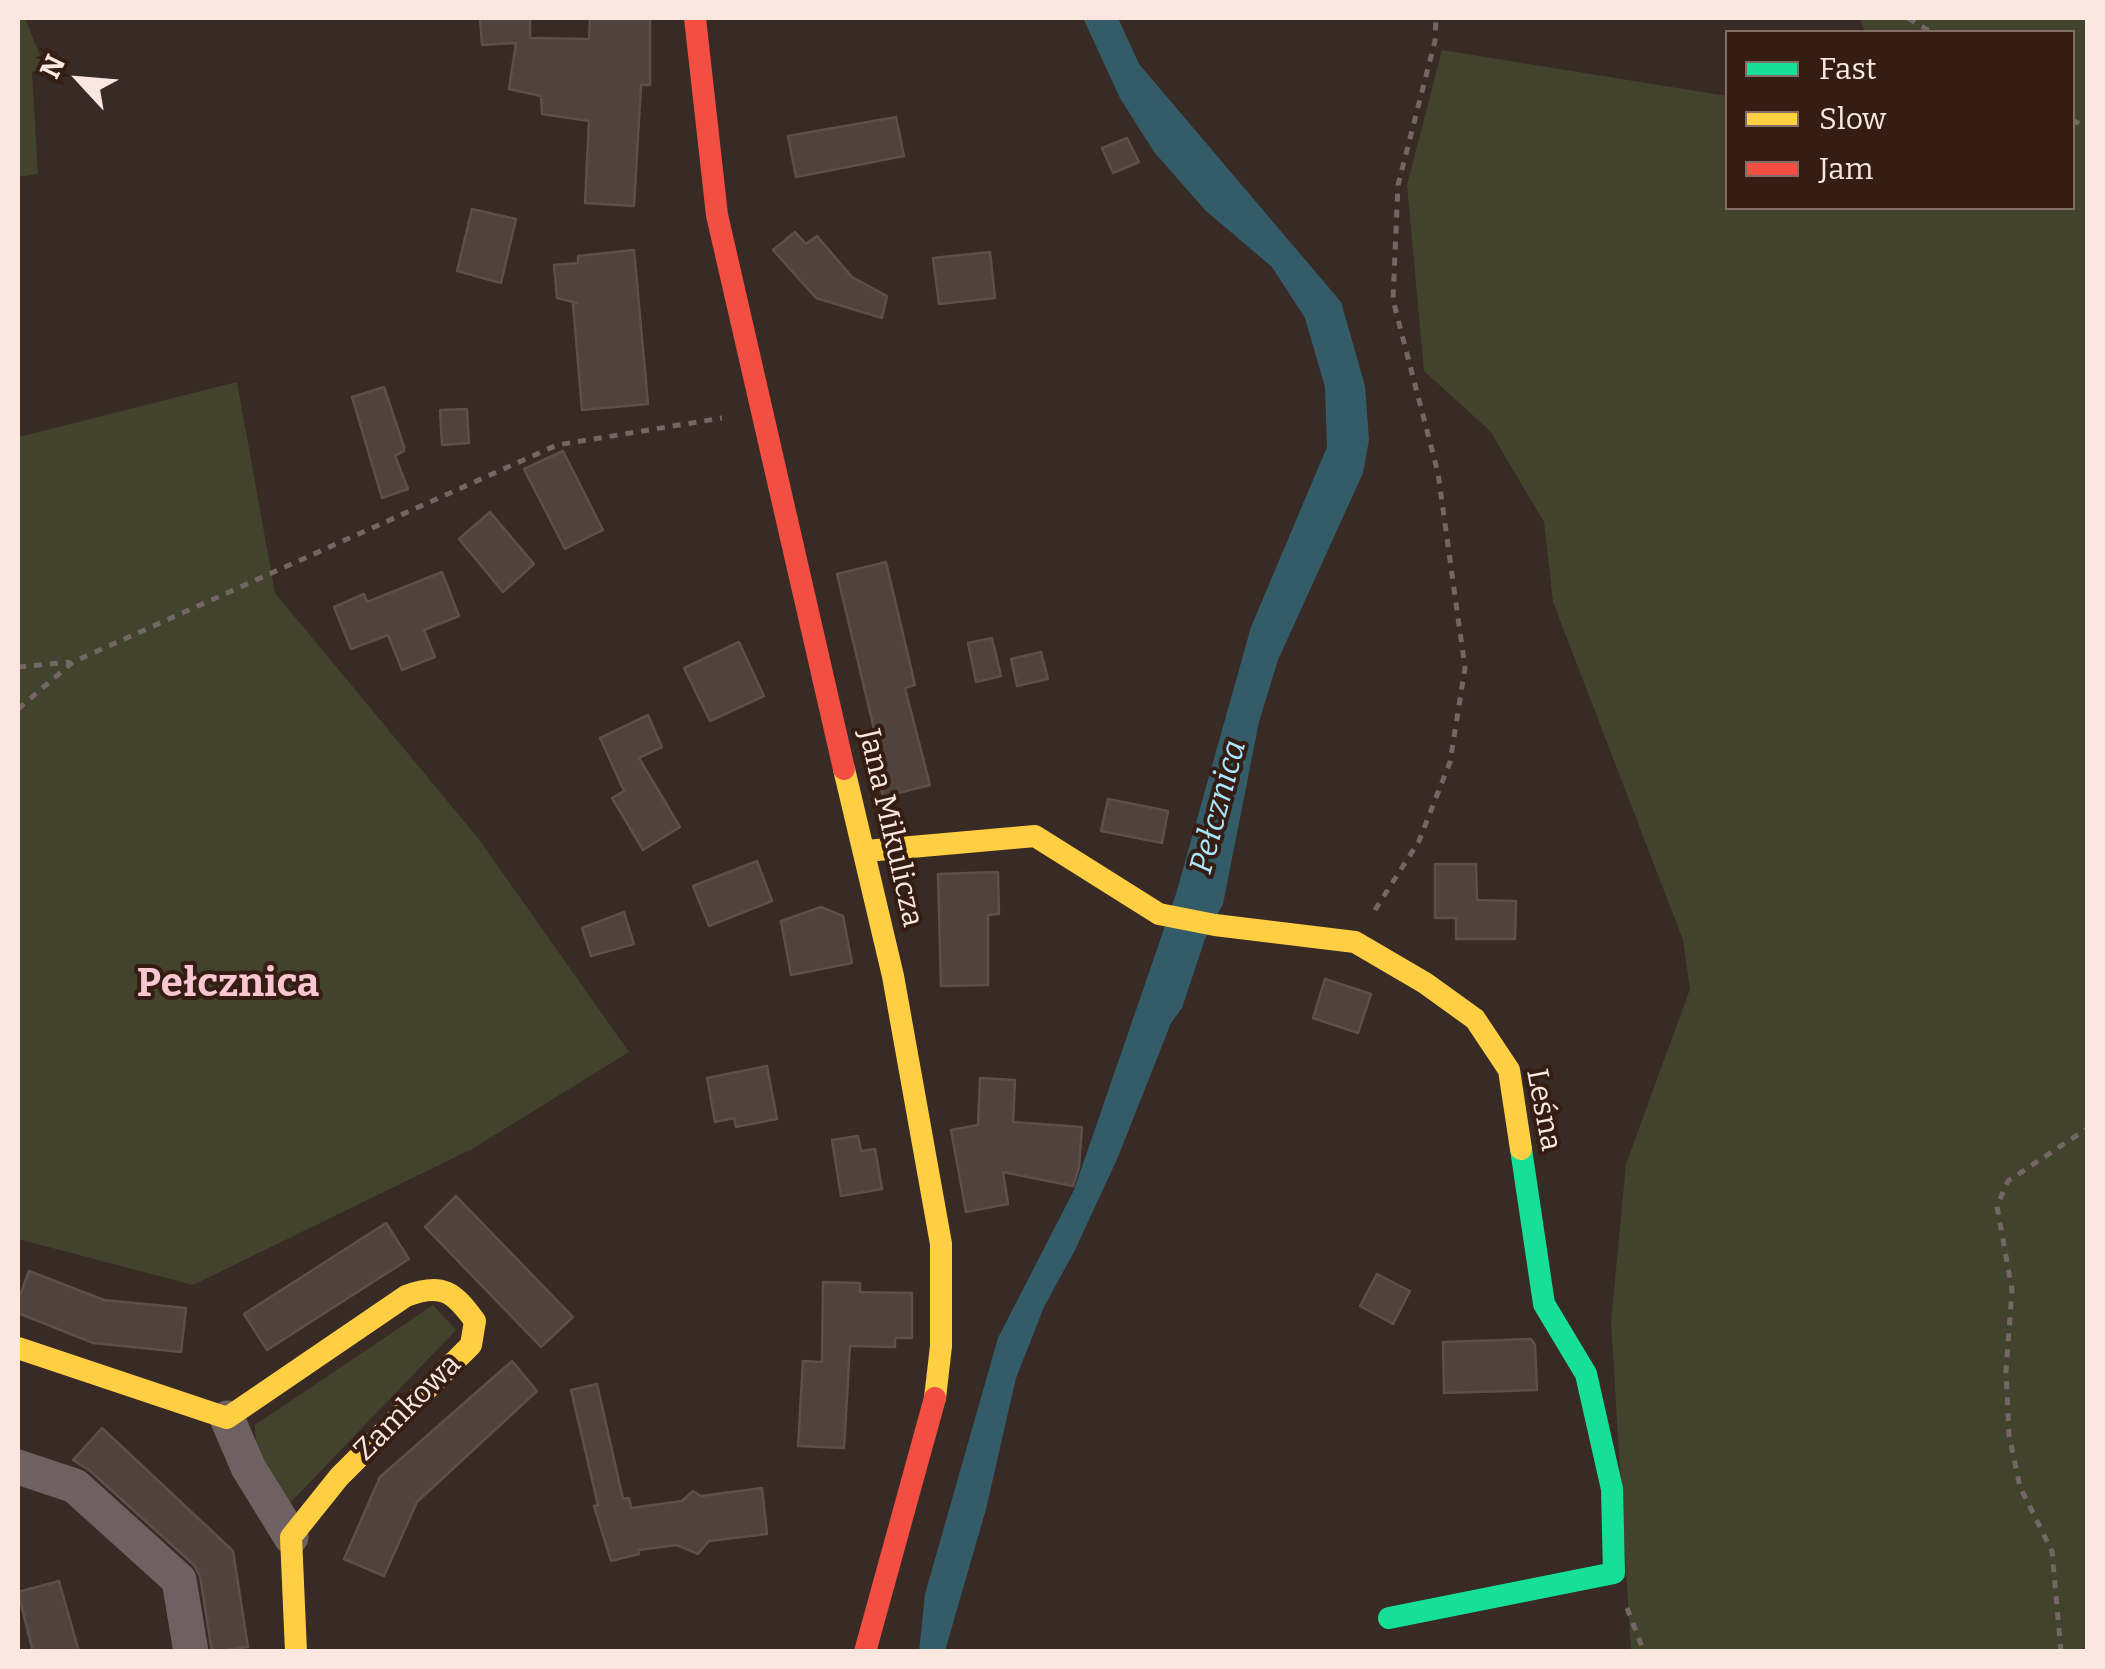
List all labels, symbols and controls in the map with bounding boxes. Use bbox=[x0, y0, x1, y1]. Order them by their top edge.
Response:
north arrow bbox=[30, 30, 130, 130]
legend bbox=[1725, 30, 2075, 210]
text: N bbox=[33, 50, 72, 84]
text: Fast bbox=[1819, 51, 1877, 87]
text: Slow bbox=[1819, 101, 1886, 137]
text: Jam bbox=[1819, 151, 1873, 187]
street label: Jana Mikulicza bbox=[850, 726, 930, 930]
water label: Pełcznica bbox=[1183, 736, 1255, 878]
district label: Pełcznica bbox=[137, 961, 319, 1009]
street label: Leśna bbox=[1517, 1066, 1569, 1154]
street label: Zamkowa bbox=[347, 1347, 469, 1469]

